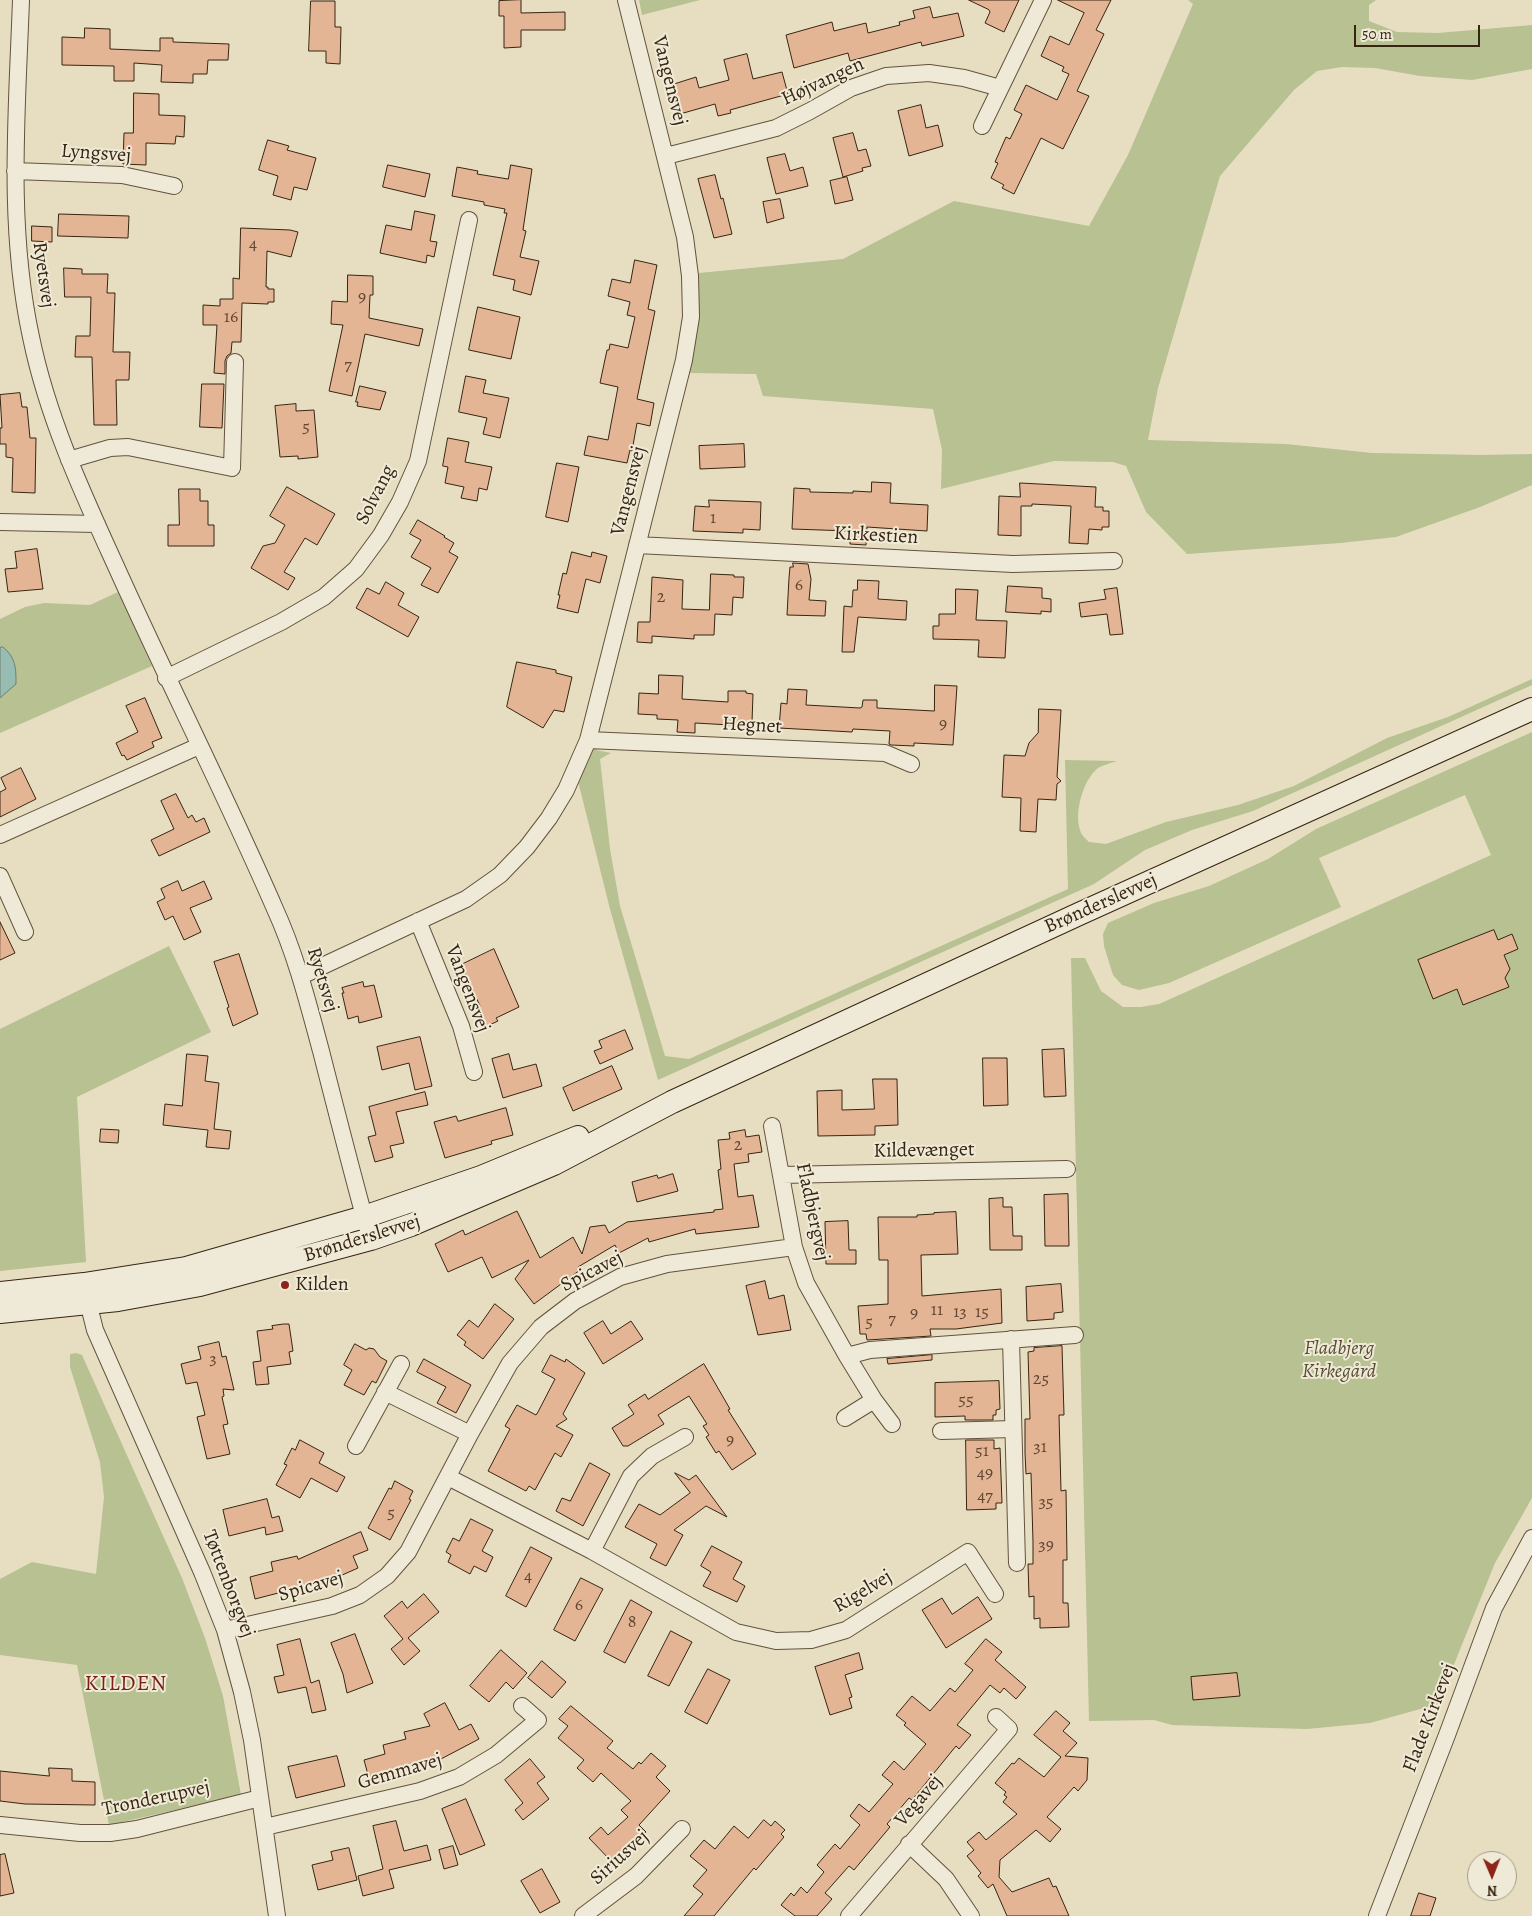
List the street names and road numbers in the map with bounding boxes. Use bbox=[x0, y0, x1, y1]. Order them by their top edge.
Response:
street label: Vangensvej bbox=[646, 34, 692, 128]
street label: Højvangen bbox=[778, 52, 868, 112]
street label: Lyngsvej bbox=[60, 140, 132, 168]
street label: Ryetsvej bbox=[26, 240, 60, 310]
street label: Vangensvej bbox=[606, 444, 652, 538]
street label: Solvang bbox=[351, 461, 401, 529]
street label: Kirkestien bbox=[833, 522, 919, 550]
street label: Hegnet bbox=[721, 712, 783, 740]
street label: Brønderslevvej bbox=[1041, 868, 1161, 940]
street label: Vangensvej bbox=[439, 942, 495, 1036]
street label: Ryetsvej bbox=[301, 945, 343, 1015]
street label: Kildevænget bbox=[873, 1138, 975, 1164]
street label: Fladbjergvej bbox=[790, 1161, 834, 1263]
street label: Brønderslevvej bbox=[301, 1210, 423, 1268]
street label: Spicavej bbox=[557, 1246, 627, 1298]
street label: Tøttenborgvej bbox=[197, 1527, 259, 1641]
street label: Rigelvej bbox=[829, 1565, 897, 1619]
street label: Spicavej bbox=[276, 1566, 346, 1608]
street label: Flade Kirkevej bbox=[1398, 1660, 1462, 1776]
street label: Gemmavej bbox=[355, 1749, 445, 1795]
street label: Vegavej bbox=[890, 1770, 948, 1832]
street label: Tronderupvej bbox=[100, 1776, 212, 1822]
street label: Siriusvej bbox=[586, 1825, 654, 1891]

